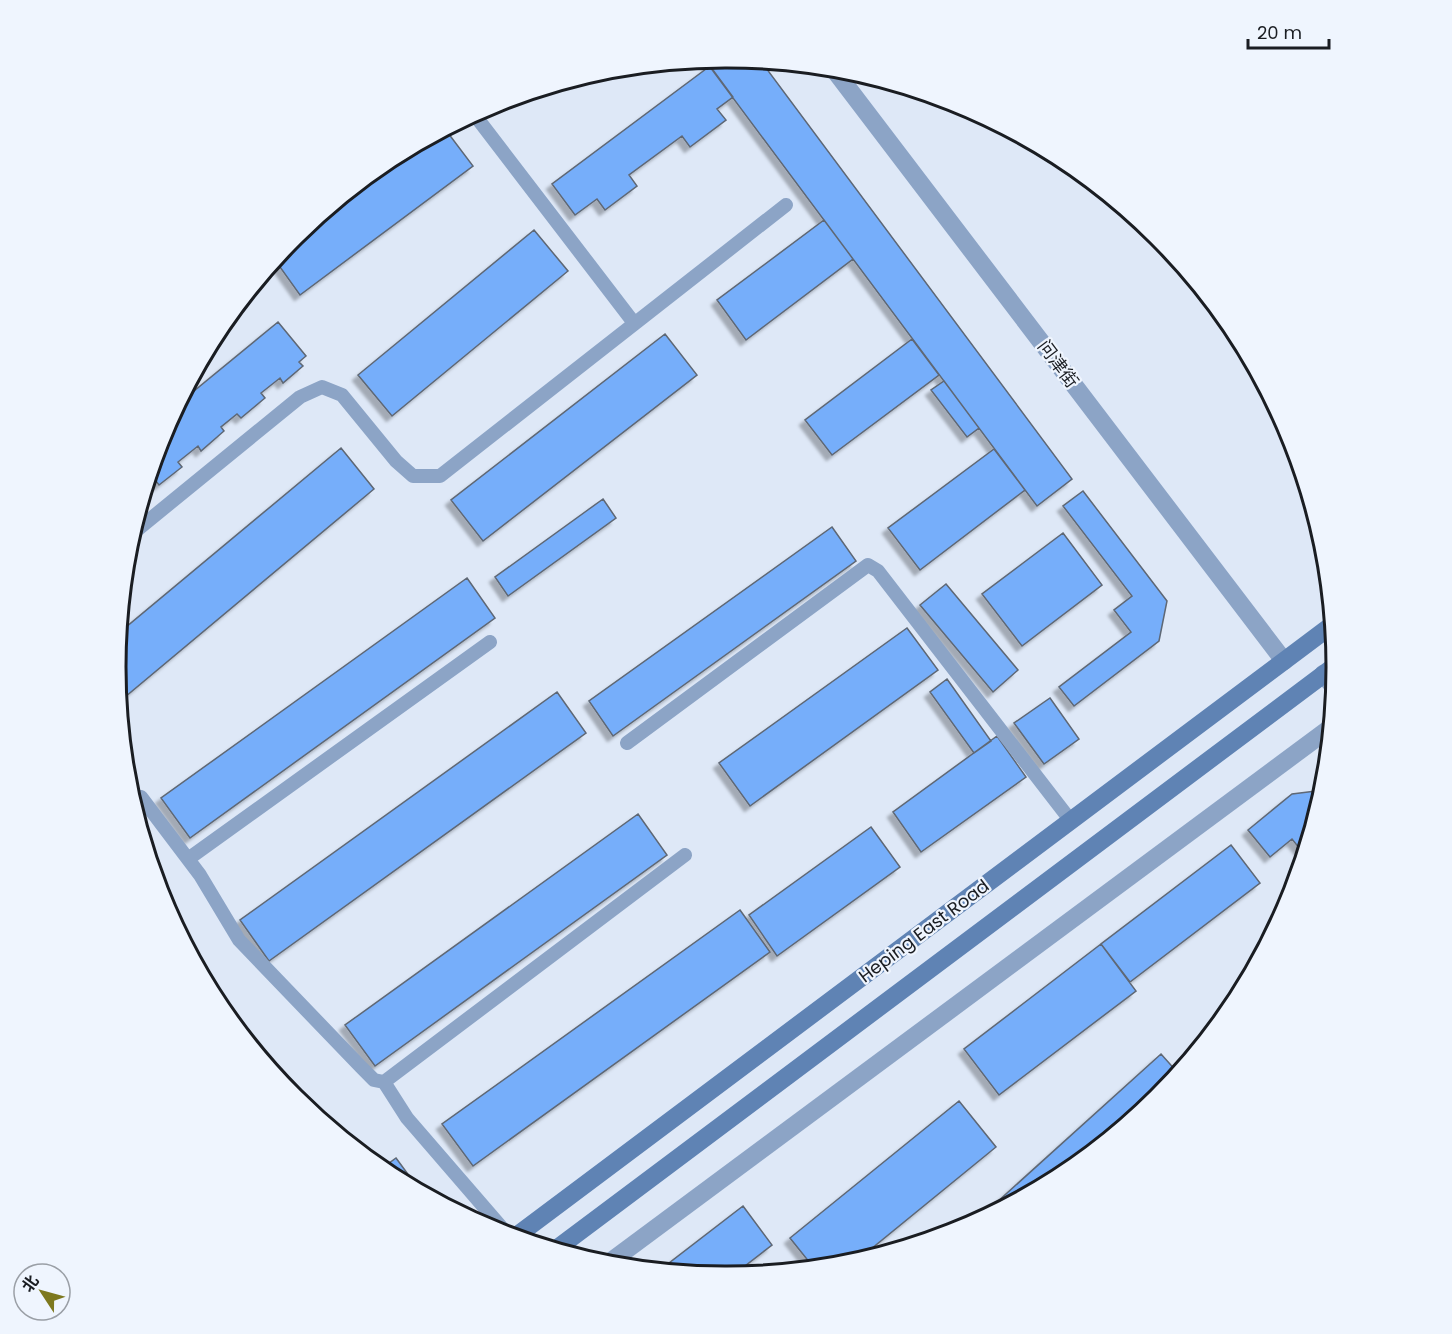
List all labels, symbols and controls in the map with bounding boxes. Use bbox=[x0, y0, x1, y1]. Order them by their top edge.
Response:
scale bar bbox=[1248, 12, 1329, 50]
text: 20 m bbox=[1257, 20, 1302, 45]
street label: 问津街 bbox=[1032, 335, 1085, 393]
street label: Heping East Road bbox=[853, 873, 994, 988]
north arrow bbox=[12, 1262, 72, 1322]
text: 北 bbox=[16, 1270, 44, 1297]

